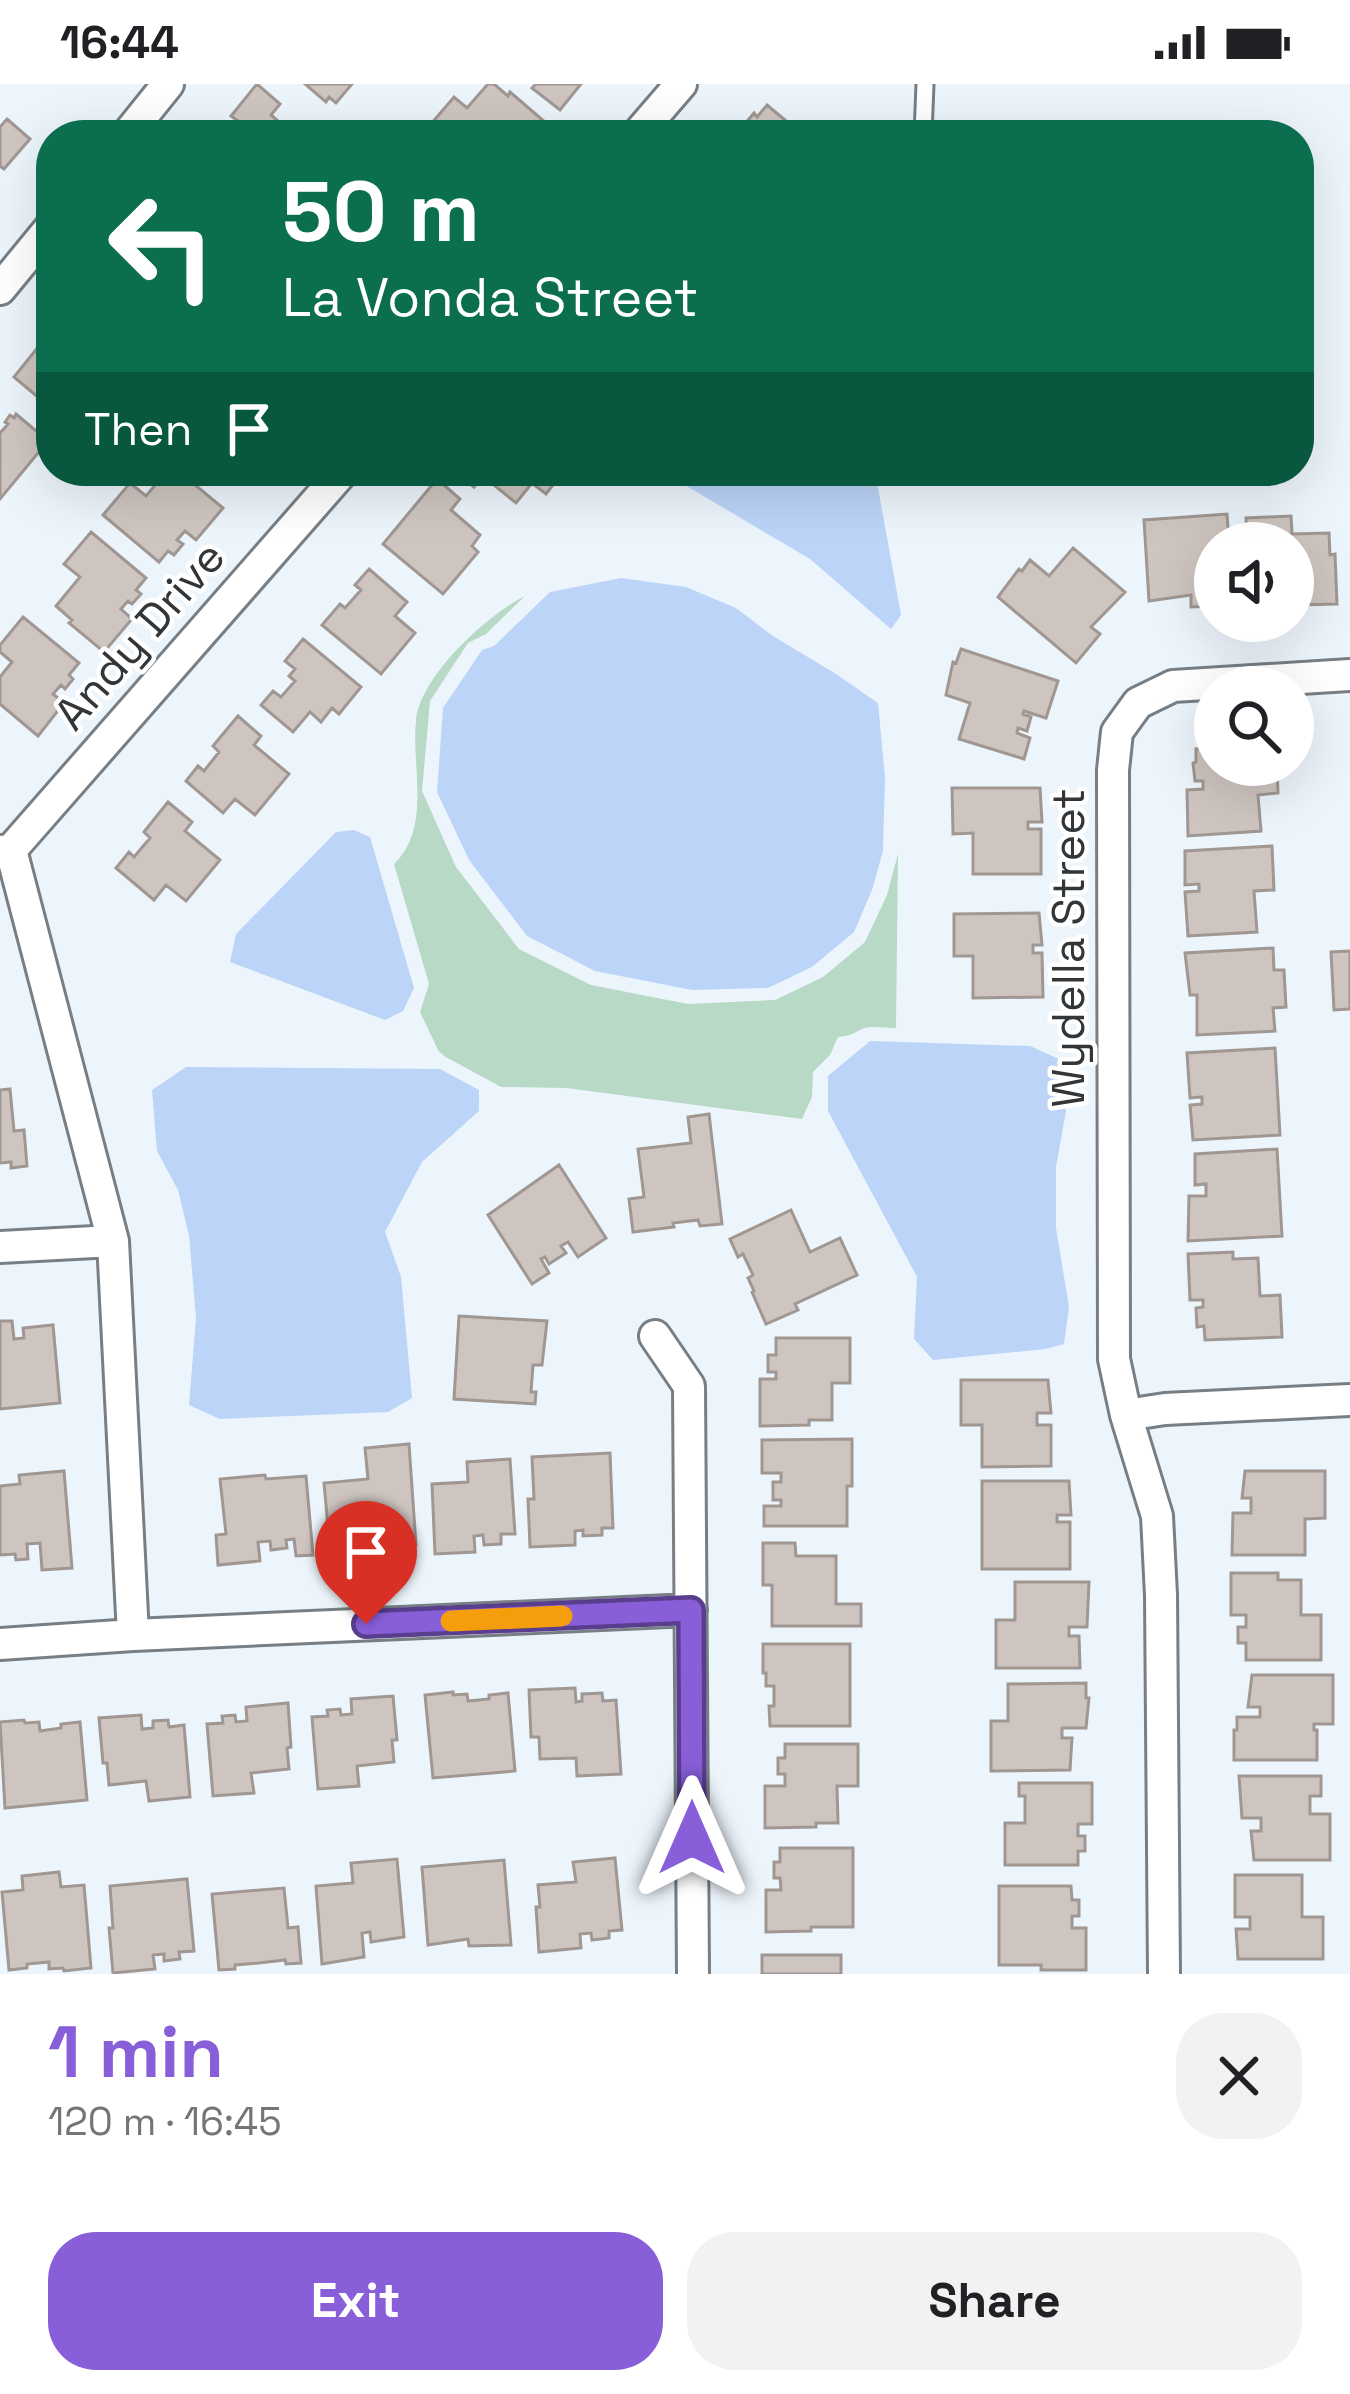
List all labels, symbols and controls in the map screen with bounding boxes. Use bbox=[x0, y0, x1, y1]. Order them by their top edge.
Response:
text: 16:44 bbox=[60, 14, 179, 71]
text: 50 m bbox=[282, 158, 480, 266]
icon: left bbox=[84, 168, 240, 324]
text: La Vonda Street bbox=[282, 263, 698, 332]
icon: arrive bbox=[216, 396, 282, 462]
text: Then bbox=[84, 401, 192, 458]
map controls bbox=[1194, 522, 1314, 786]
button: sound bbox=[1194, 522, 1314, 642]
street label: Andy Drive bbox=[42, 529, 237, 742]
button: search bbox=[1194, 666, 1314, 786]
street label: Wydella Street bbox=[1040, 788, 1097, 1108]
pin bbox=[315, 1501, 417, 1624]
icon: arrive bbox=[333, 1519, 399, 1585]
position arrow bbox=[629, 1775, 755, 1901]
text: 1 min bbox=[48, 2006, 224, 2098]
button: close bbox=[1176, 2013, 1302, 2139]
text: 120 m · 16:45 bbox=[48, 2097, 282, 2146]
button: Exit bbox=[48, 2232, 663, 2370]
button: Share bbox=[687, 2232, 1302, 2370]

